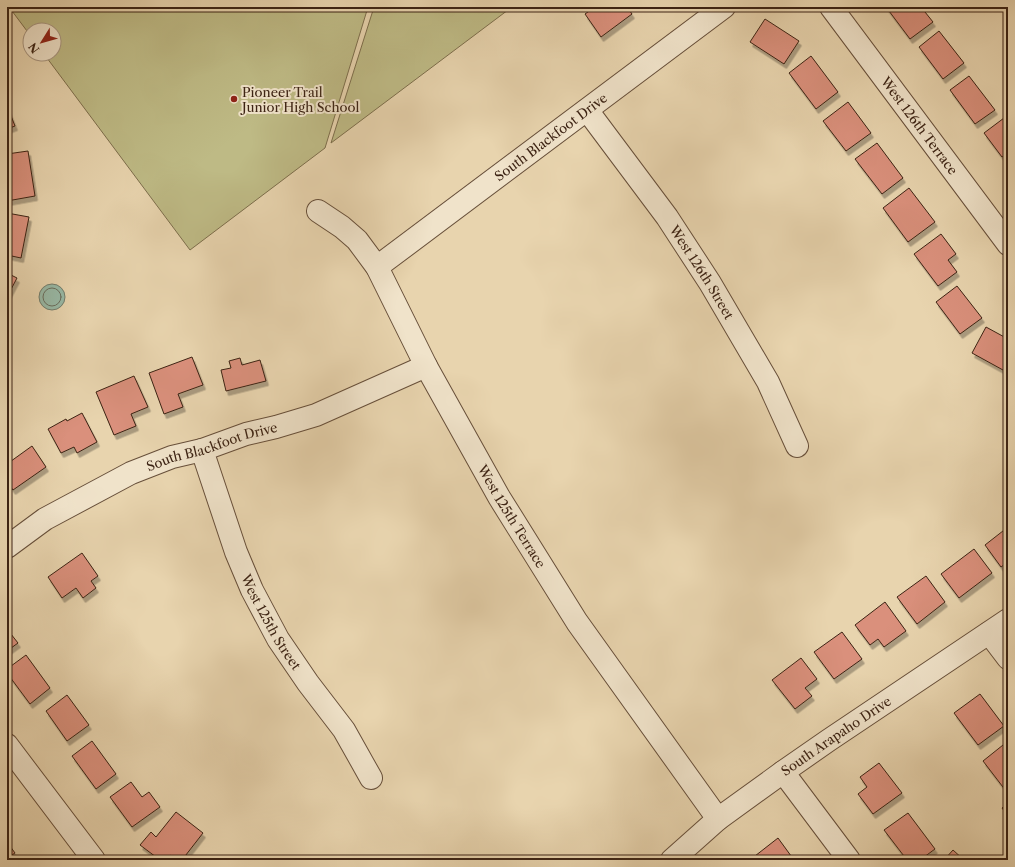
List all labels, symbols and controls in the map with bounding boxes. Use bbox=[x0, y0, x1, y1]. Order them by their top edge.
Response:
north arrow bbox=[22, 22, 62, 62]
text: N bbox=[25, 40, 42, 56]
street label: West 126th Terrace bbox=[877, 73, 961, 178]
place label: Pioneer Trail Junior High School bbox=[240, 84, 359, 115]
street label: South Blackfoot Drive bbox=[491, 90, 610, 184]
marker: Pioneer Trail Junior High School bbox=[229, 94, 239, 104]
street label: West 126th Street bbox=[666, 221, 738, 322]
street label: South Blackfoot Drive bbox=[144, 419, 279, 474]
street label: West 125th Terrace bbox=[474, 461, 549, 571]
street label: West 125th Street bbox=[238, 571, 305, 673]
street label: South Arapaho Drive bbox=[778, 693, 894, 779]

